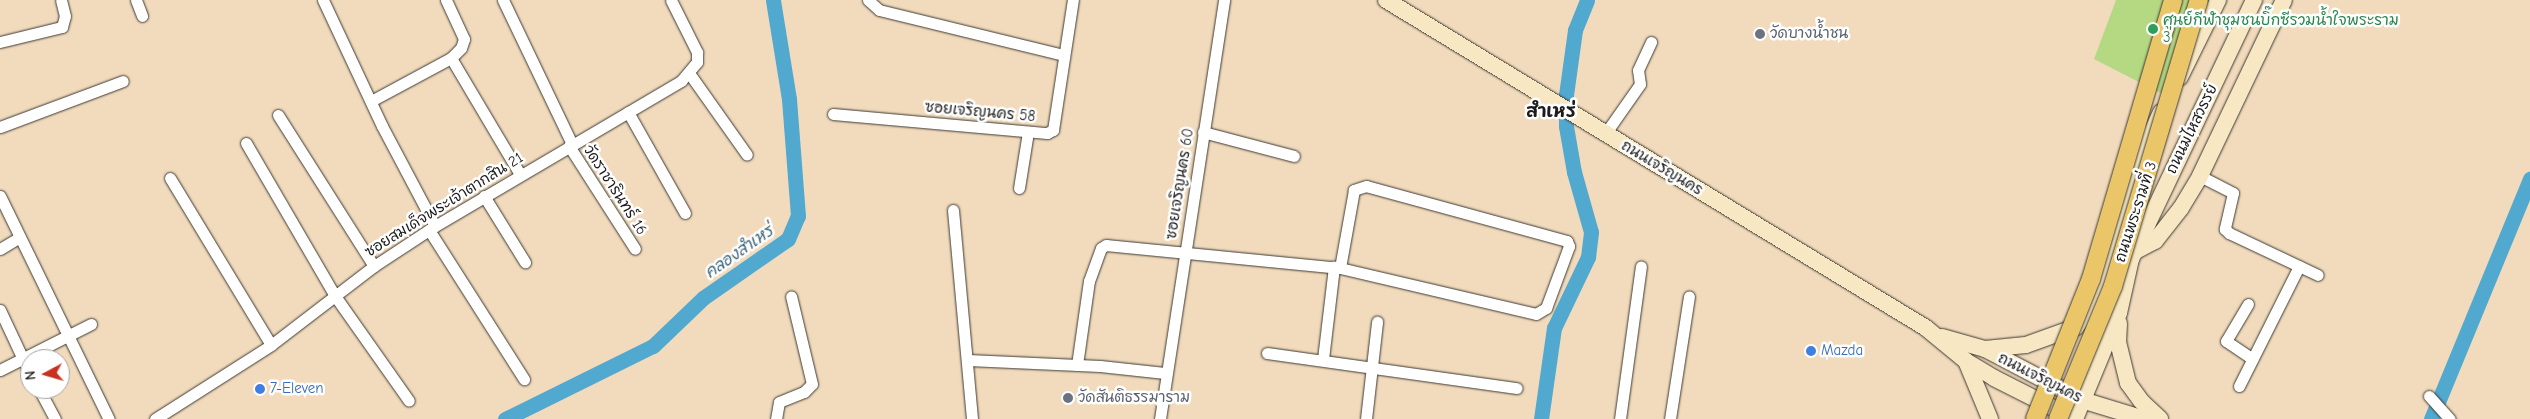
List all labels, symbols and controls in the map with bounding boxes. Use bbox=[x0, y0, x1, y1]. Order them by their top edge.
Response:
place label: ศูนย์กีฬาชุมชนบิ๊กซีรวมน้ำใจพระราม 3 bbox=[2163, 11, 2399, 46]
marker: ศูนย์กีฬาชุมชนบิ๊กซีรวมน้ำใจพระราม 3 bbox=[2147, 23, 2159, 35]
place label: วัดบางน้ำชน bbox=[1770, 25, 1848, 43]
marker: วัดบางน้ำชน bbox=[1754, 28, 1766, 40]
street label: ถนนมไหสวรรย์ bbox=[2163, 81, 2221, 177]
street label: ซอยเจริญนคร 58 bbox=[924, 98, 1036, 126]
district label: สำเหร่ bbox=[1526, 101, 1576, 123]
street label: ซอยเจริญนคร 60 bbox=[1162, 127, 1198, 241]
street label: ถนนเจริญนคร bbox=[1618, 137, 1706, 199]
street label: วัดราชารินทร์ 16 bbox=[579, 142, 651, 238]
street label: ซอยสมเด็จพระเจ้าตากสิน 21 bbox=[362, 149, 526, 261]
street label: ถนนพระรามที่ 3 bbox=[2111, 159, 2161, 265]
water label: คลองสำเหร่ bbox=[701, 222, 777, 282]
place label: Mazda bbox=[1821, 342, 1863, 360]
marker: Mazda bbox=[1805, 345, 1817, 357]
north arrow bbox=[20, 349, 70, 399]
street label: ถนนเจริญนคร bbox=[1995, 349, 2085, 407]
text: N bbox=[22, 370, 40, 381]
place label: 7-Eleven bbox=[270, 380, 324, 398]
marker: 7-Eleven bbox=[254, 383, 266, 395]
place label: วัดสันติธรรมาราม bbox=[1078, 389, 1190, 407]
marker: วัดสันติธรรมาราม bbox=[1062, 392, 1074, 404]

